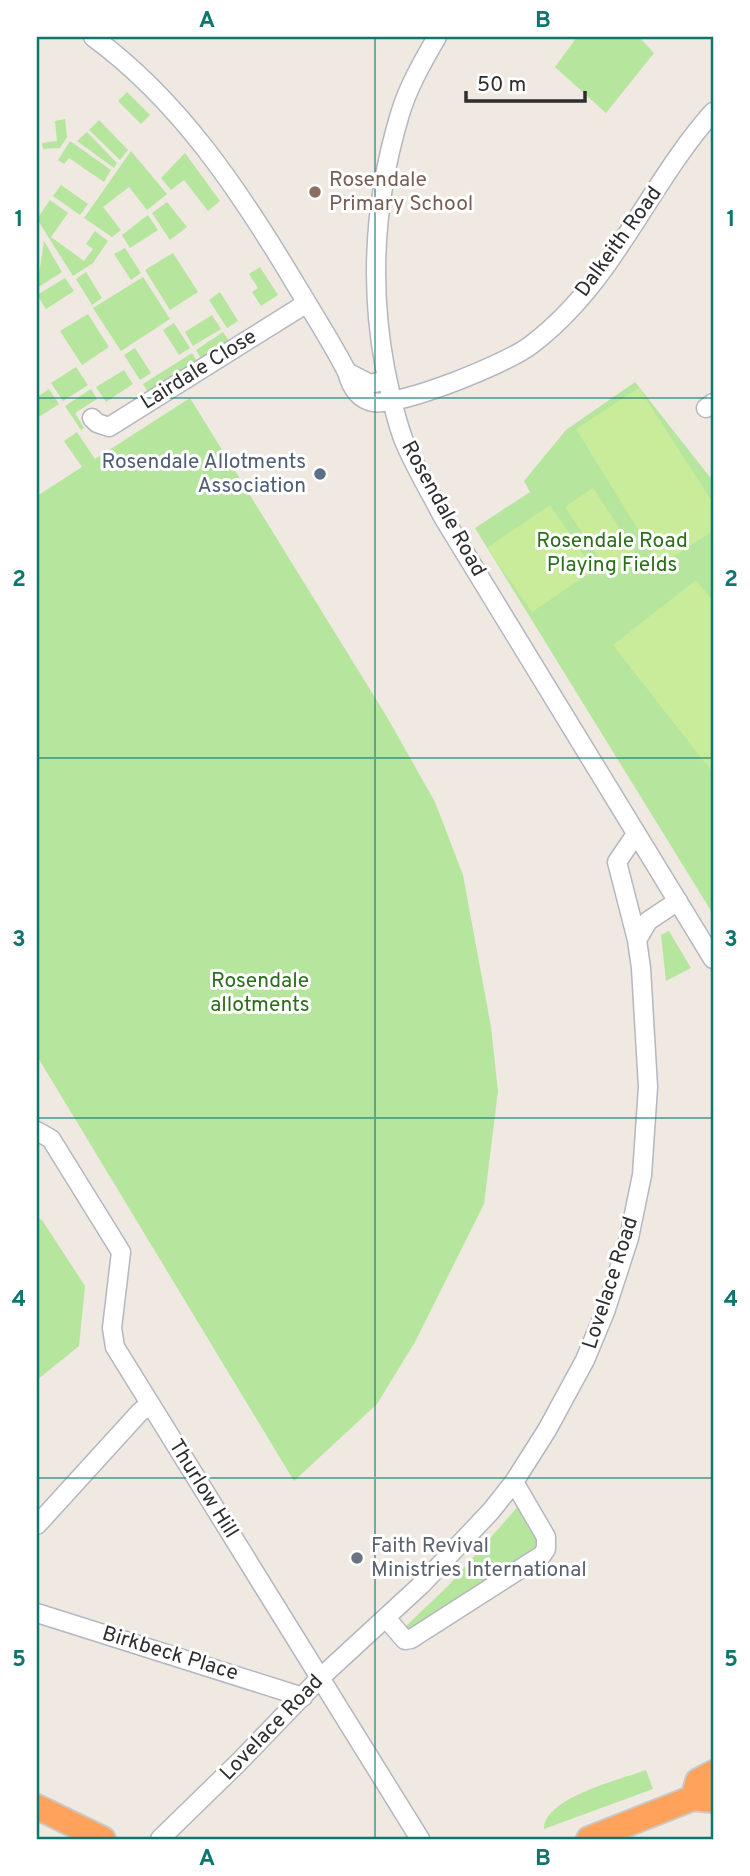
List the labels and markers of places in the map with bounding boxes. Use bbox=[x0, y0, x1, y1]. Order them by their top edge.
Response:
place label: Rosendale Primary School bbox=[329, 167, 473, 218]
marker: Rosendale Primary School bbox=[307, 184, 323, 200]
place label: Rosendale Allotments Association bbox=[101, 449, 306, 500]
marker: Rosendale Allotments Association bbox=[312, 466, 328, 482]
place label: Faith Revival Ministries International bbox=[371, 1533, 587, 1584]
marker: Faith Revival Ministries International bbox=[349, 1550, 365, 1566]

